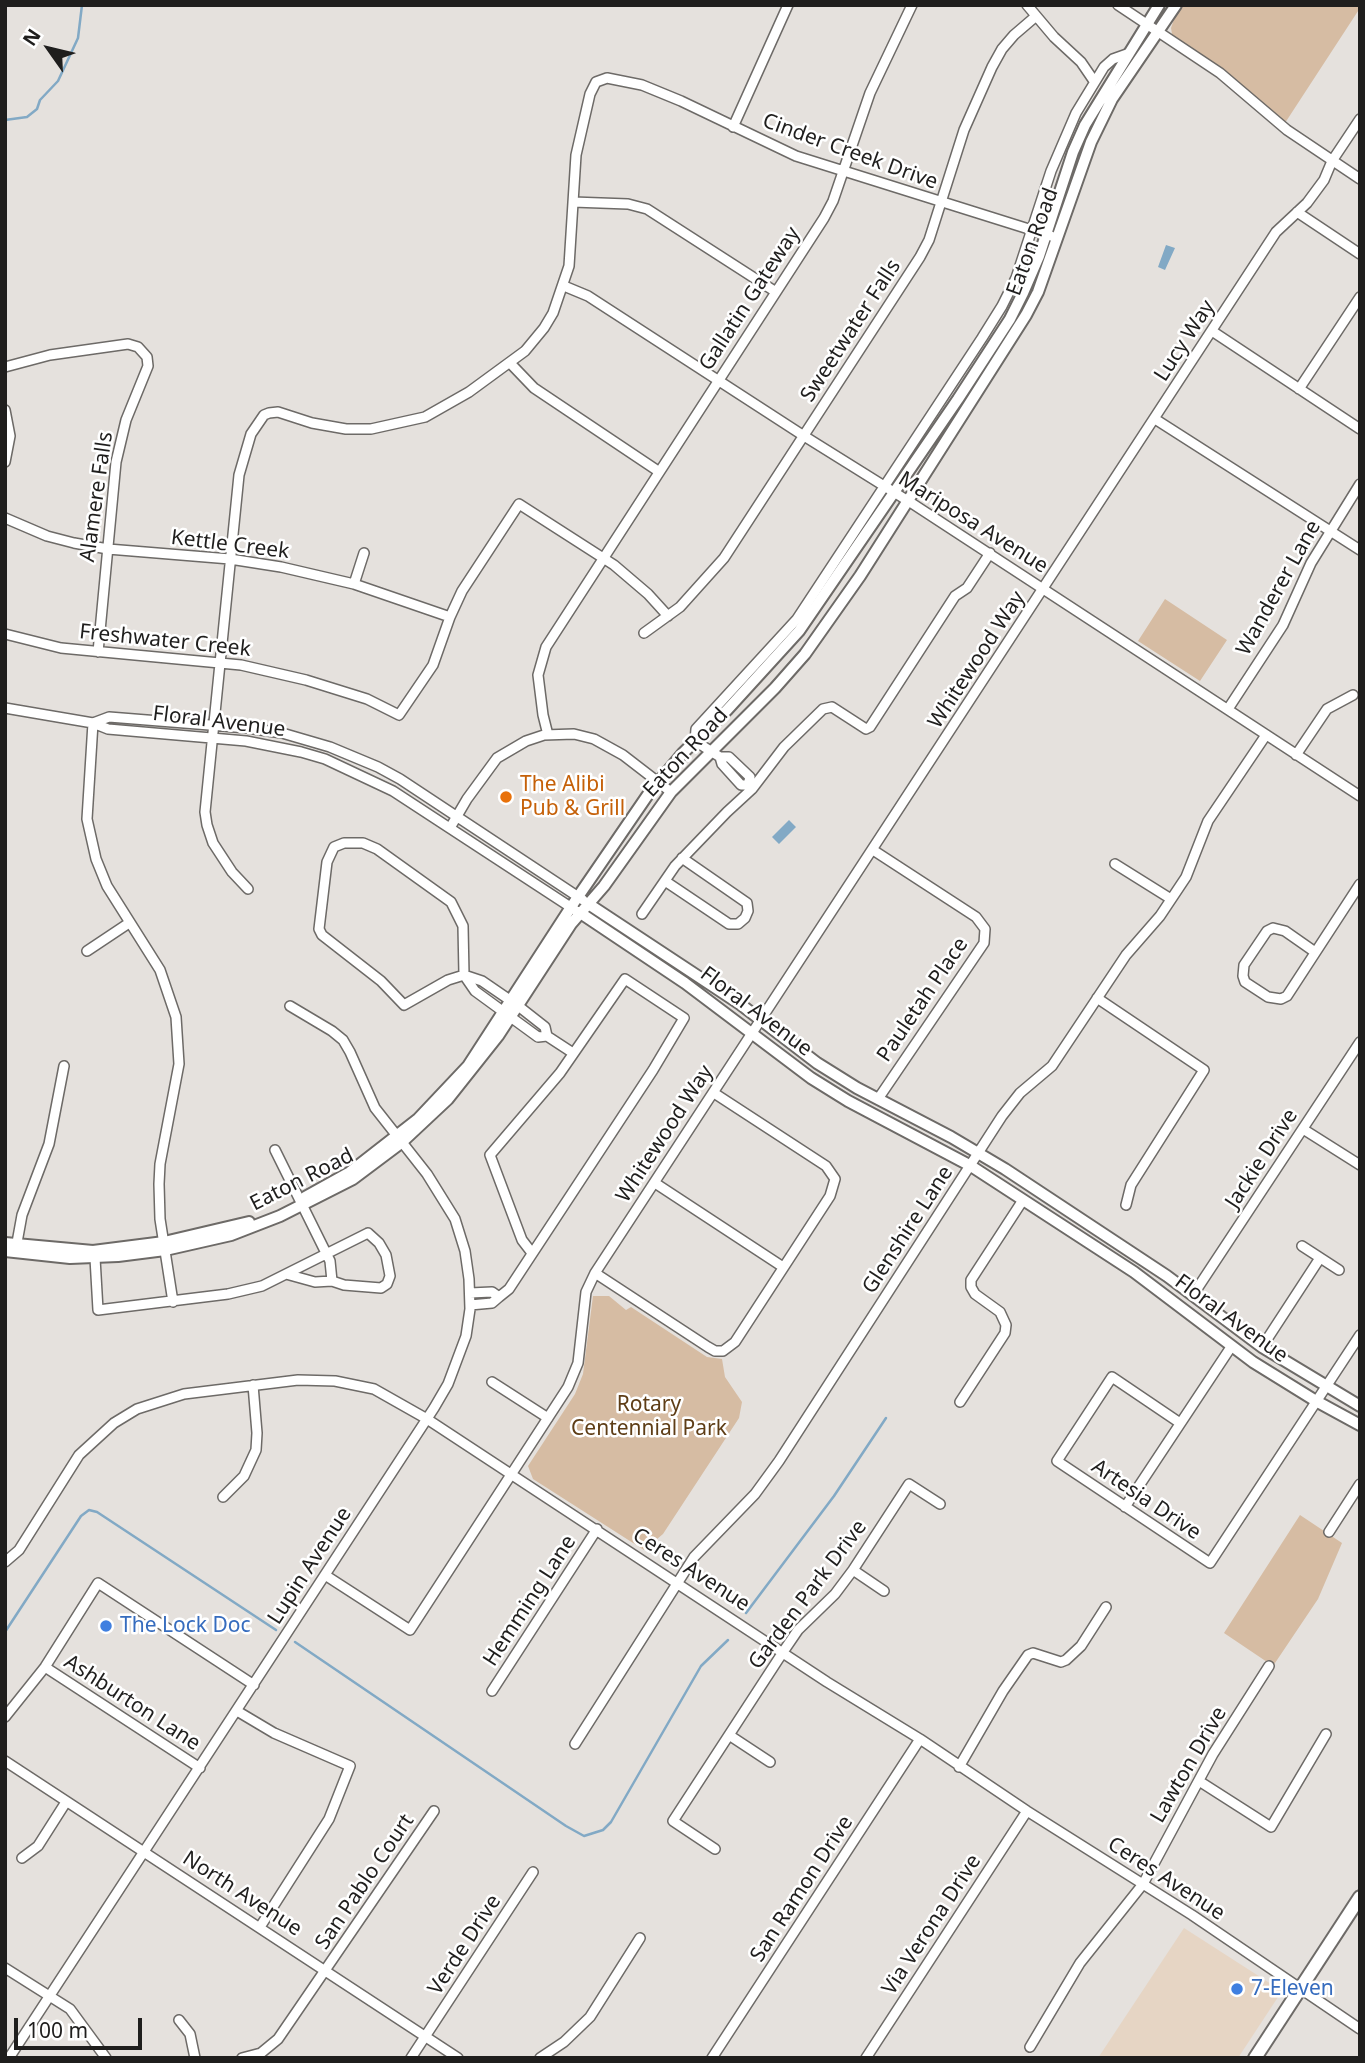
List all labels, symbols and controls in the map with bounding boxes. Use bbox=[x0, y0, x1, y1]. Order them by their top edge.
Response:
north arrow bbox=[14, 14, 84, 84]
text: N bbox=[16, 24, 47, 51]
street label: Cinder Creek Drive bbox=[759, 109, 941, 195]
street label: Eaton Road bbox=[1002, 185, 1064, 299]
street label: Gallatin Gateway bbox=[694, 222, 806, 376]
street label: Sweetwater Falls bbox=[796, 255, 906, 407]
street label: Lucy Way bbox=[1149, 296, 1221, 386]
street label: Alamere Falls bbox=[75, 430, 119, 564]
street label: Mariposa Avenue bbox=[894, 467, 1052, 579]
street label: Wanderer Lane bbox=[1232, 516, 1326, 660]
street label: Kettle Creek bbox=[169, 525, 291, 565]
street label: Whitewood Way bbox=[923, 587, 1031, 733]
street label: Freshwater Creek bbox=[78, 619, 252, 663]
street label: Floral Avenue bbox=[151, 701, 287, 743]
street label: Eaton Road bbox=[638, 703, 734, 803]
place label: The Alibi Pub & Grill bbox=[520, 772, 625, 822]
marker: The Alibi Pub & Grill bbox=[498, 789, 514, 805]
street label: Pauletah Place bbox=[872, 933, 974, 1067]
street label: Floral Avenue bbox=[695, 962, 817, 1062]
street label: Whitewood Way bbox=[611, 1061, 719, 1207]
street label: Jackie Drive bbox=[1221, 1105, 1303, 1213]
street label: Eaton Road bbox=[246, 1143, 358, 1217]
street label: Glenshire Lane bbox=[857, 1161, 959, 1299]
street label: Floral Avenue bbox=[1170, 1270, 1292, 1368]
park label: Rotary Centennial Park bbox=[571, 1392, 727, 1442]
street label: Artesia Drive bbox=[1087, 1454, 1205, 1546]
street label: Lupin Avenue bbox=[263, 1503, 357, 1629]
street label: Garden Park Drive bbox=[744, 1515, 872, 1675]
street label: Ceres Avenue bbox=[628, 1523, 754, 1617]
street label: Hemming Lane bbox=[478, 1531, 582, 1671]
place label: The Lock Doc bbox=[120, 1613, 251, 1639]
marker: The Lock Doc bbox=[98, 1618, 114, 1634]
street label: Ashburton Lane bbox=[59, 1650, 205, 1756]
street label: Lawton Drive bbox=[1146, 1702, 1232, 1828]
street label: San Pablo Court bbox=[310, 1809, 420, 1955]
street label: San Ramon Drive bbox=[745, 1811, 859, 1967]
street label: Ceres Avenue bbox=[1103, 1832, 1229, 1926]
street label: North Avenue bbox=[178, 1846, 306, 1942]
street label: Via Verona Drive bbox=[877, 1850, 987, 2000]
street label: Verde Drive bbox=[423, 1890, 507, 2000]
place label: 7-Eleven bbox=[1251, 1976, 1334, 2002]
marker: 7-Eleven bbox=[1229, 1981, 1245, 1997]
scale bar bbox=[18, 2004, 145, 2048]
text: 100 m bbox=[27, 2016, 88, 2044]

